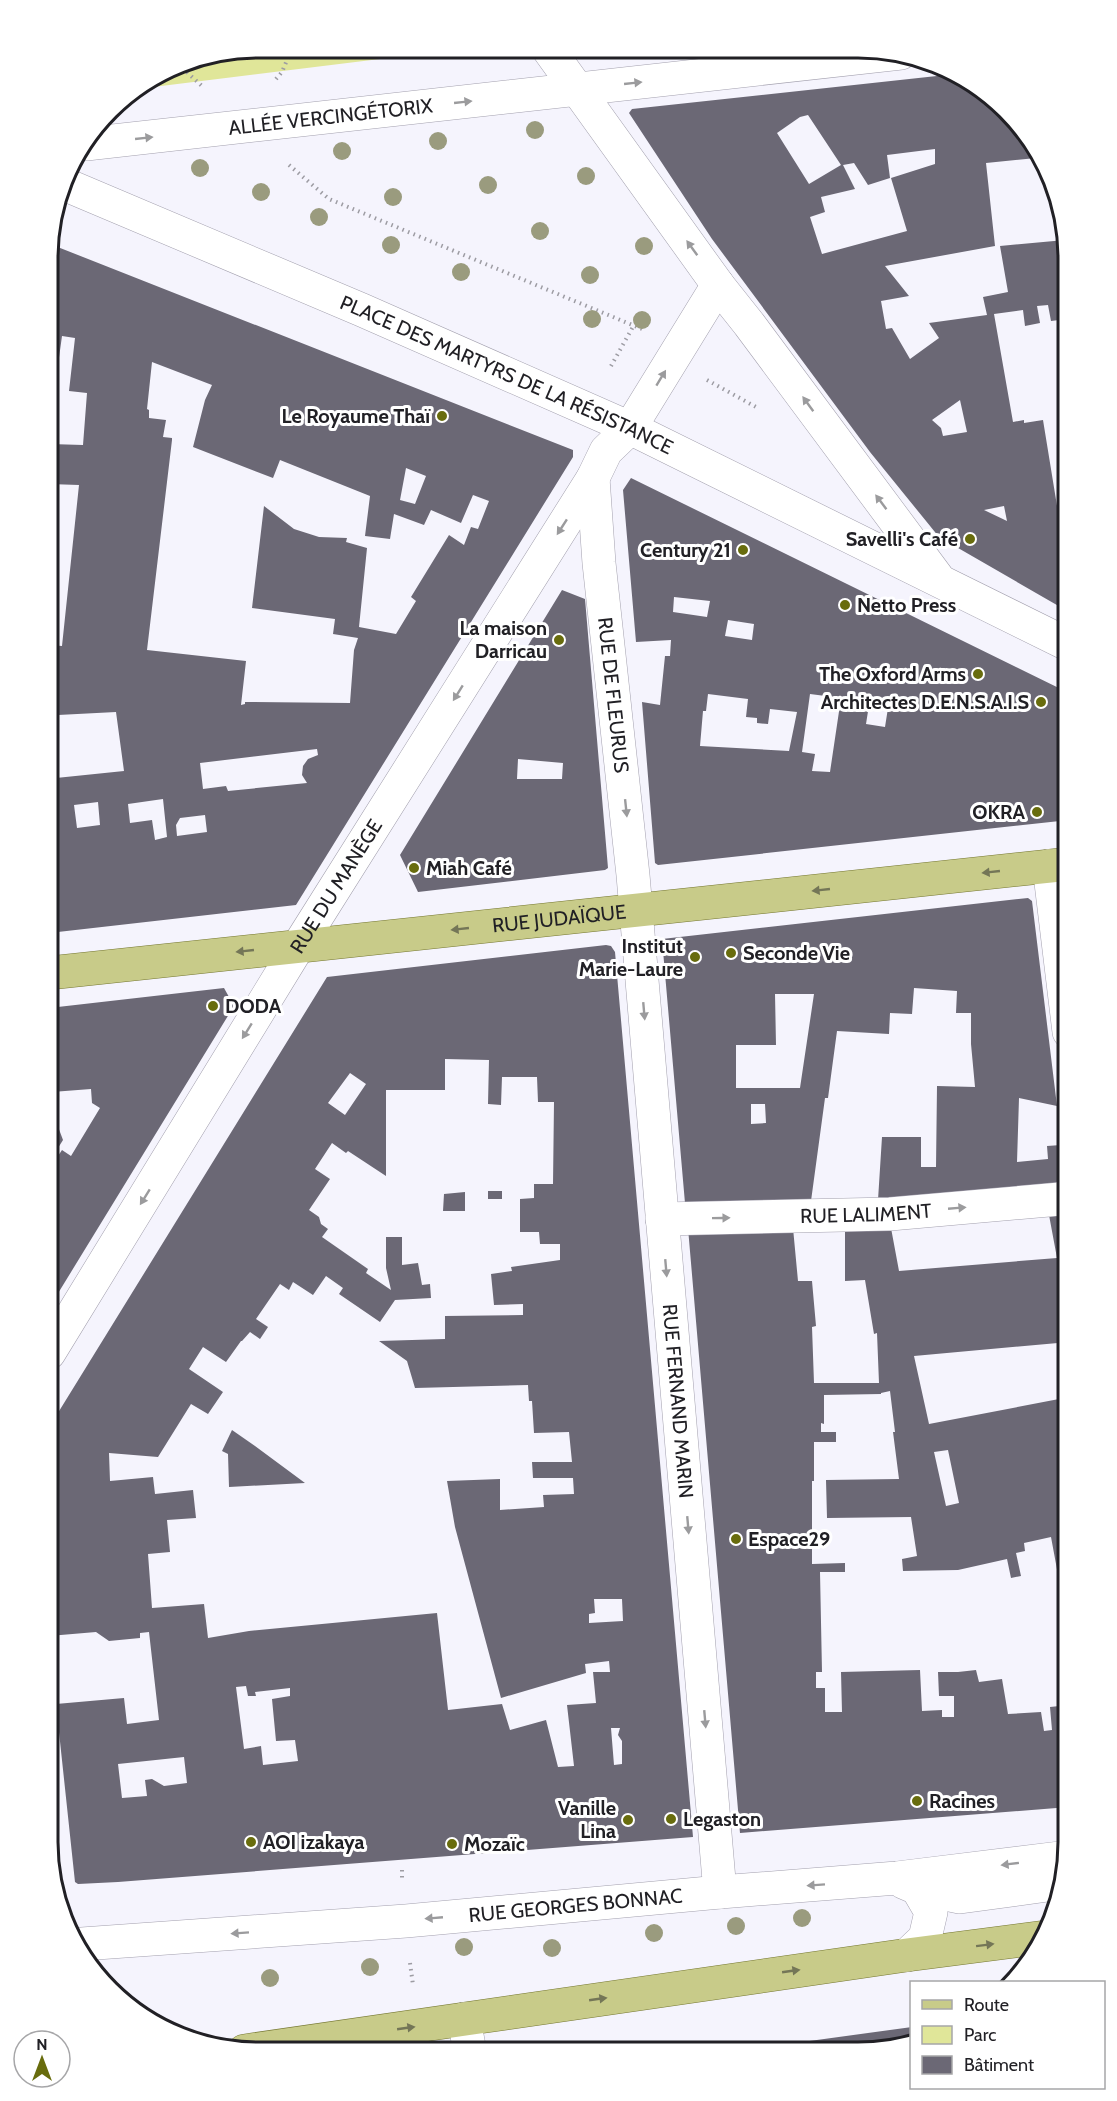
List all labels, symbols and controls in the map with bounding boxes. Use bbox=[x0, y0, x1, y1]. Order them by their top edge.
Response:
one-way arrow bbox=[624, 78, 643, 88]
street label: ALLÉE VERCINGÉTORIX bbox=[227, 93, 434, 140]
one-way arrow bbox=[454, 97, 473, 107]
one-way arrow bbox=[135, 133, 154, 143]
one-way arrow bbox=[686, 241, 698, 256]
street label: PLACE DES MARTYRS DE LA RÉSISTANCE bbox=[337, 290, 677, 459]
one-way arrow bbox=[655, 370, 666, 386]
one-way arrow bbox=[803, 397, 815, 412]
place label: Le Royaume Thaï bbox=[282, 404, 431, 428]
marker: Le Royaume Thaï bbox=[435, 409, 449, 423]
one-way arrow bbox=[875, 494, 887, 509]
one-way arrow bbox=[556, 519, 567, 535]
place label: Savelli's Café bbox=[846, 527, 958, 551]
marker: Savelli's Café bbox=[963, 532, 977, 546]
place label: Century 21 bbox=[640, 538, 731, 562]
marker: Century 21 bbox=[736, 543, 750, 557]
place label: Netto Press bbox=[857, 593, 956, 617]
marker: Netto Press bbox=[838, 598, 852, 612]
place label: La maison Darricau bbox=[460, 616, 547, 663]
street label: RUE DE FLEURUS bbox=[593, 616, 634, 774]
marker: La maison Darricau bbox=[552, 633, 566, 647]
place label: The Oxford Arms bbox=[819, 662, 966, 686]
marker: The Oxford Arms bbox=[971, 667, 985, 681]
one-way arrow bbox=[453, 684, 464, 701]
place label: Architectes D.E.N.S.A.I.S bbox=[821, 690, 1029, 714]
marker: Architectes D.E.N.S.A.I.S bbox=[1034, 695, 1048, 709]
one-way arrow bbox=[621, 798, 631, 817]
place label: OKRA bbox=[972, 800, 1025, 824]
marker: OKRA bbox=[1030, 805, 1044, 819]
street label: RUE DU MANÈGE bbox=[285, 815, 387, 958]
place label: Miah Café bbox=[426, 856, 512, 880]
marker: Miah Café bbox=[407, 861, 421, 875]
one-way arrow bbox=[982, 868, 1001, 877]
one-way arrow bbox=[811, 885, 830, 895]
street label: RUE JUDAÏQUE bbox=[491, 899, 627, 938]
one-way arrow bbox=[450, 924, 469, 934]
place label: Institut Marie-Laure bbox=[579, 934, 683, 981]
place label: Seconde Vie bbox=[743, 941, 850, 965]
one-way arrow bbox=[235, 946, 254, 956]
marker: Seconde Vie bbox=[724, 946, 738, 960]
marker: Institut Marie-Laure bbox=[688, 950, 702, 964]
place label: DODA bbox=[225, 994, 282, 1018]
marker: DODA bbox=[206, 999, 220, 1013]
one-way arrow bbox=[639, 1002, 649, 1021]
one-way arrow bbox=[241, 1023, 252, 1039]
one-way arrow bbox=[139, 1189, 150, 1205]
street label: RUE LALIMENT bbox=[800, 1198, 933, 1228]
one-way arrow bbox=[948, 1203, 967, 1213]
one-way arrow bbox=[711, 1213, 730, 1223]
one-way arrow bbox=[661, 1259, 671, 1278]
street label: RUE FERNAND MARIN bbox=[658, 1303, 698, 1499]
one-way arrow bbox=[684, 1516, 693, 1535]
place label: Espace29 bbox=[748, 1527, 830, 1551]
marker: Espace29 bbox=[729, 1532, 743, 1546]
one-way arrow bbox=[700, 1710, 710, 1729]
place label: Racines bbox=[929, 1789, 995, 1813]
marker: Racines bbox=[910, 1794, 924, 1808]
place label: Vanille Lina bbox=[558, 1796, 616, 1843]
place label: Legaston bbox=[683, 1807, 761, 1831]
marker: Legaston bbox=[664, 1812, 678, 1826]
marker: Vanille Lina bbox=[621, 1813, 635, 1827]
place label: AOI izakaya bbox=[263, 1830, 365, 1854]
place label: Mozaïc bbox=[464, 1832, 525, 1856]
marker: AOI izakaya bbox=[244, 1835, 258, 1849]
marker: Mozaïc bbox=[445, 1837, 459, 1851]
one-way arrow bbox=[1001, 1860, 1020, 1869]
one-way arrow bbox=[807, 1880, 826, 1889]
street label: RUE GEORGES BONNAC bbox=[467, 1884, 683, 1927]
one-way arrow bbox=[424, 1913, 443, 1923]
one-way arrow bbox=[230, 1929, 249, 1938]
one-way arrow bbox=[975, 1940, 994, 1949]
one-way arrow bbox=[782, 1967, 801, 1976]
legend bbox=[910, 1981, 1105, 2089]
text: Route bbox=[964, 1994, 1009, 2016]
one-way arrow bbox=[589, 1995, 608, 2004]
one-way arrow bbox=[396, 2023, 415, 2032]
text: Parc bbox=[964, 2024, 996, 2046]
north arrow bbox=[12, 2029, 72, 2089]
text: N bbox=[36, 2035, 48, 2054]
text: Bâtiment bbox=[964, 2054, 1034, 2076]

